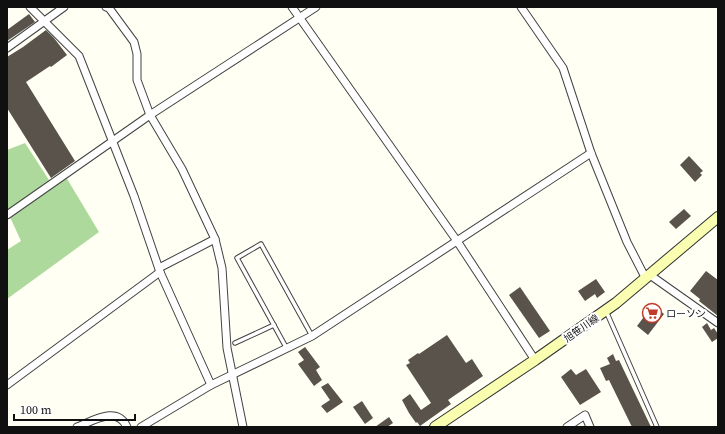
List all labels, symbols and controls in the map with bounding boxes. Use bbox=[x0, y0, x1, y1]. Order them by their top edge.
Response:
supermarket icon: ローソン bbox=[641, 302, 663, 324]
place label: ローソン bbox=[666, 307, 706, 320]
street label: 旭笹川線 bbox=[561, 312, 601, 345]
scale bar bbox=[14, 396, 135, 422]
text: 100 m bbox=[20, 402, 52, 418]

